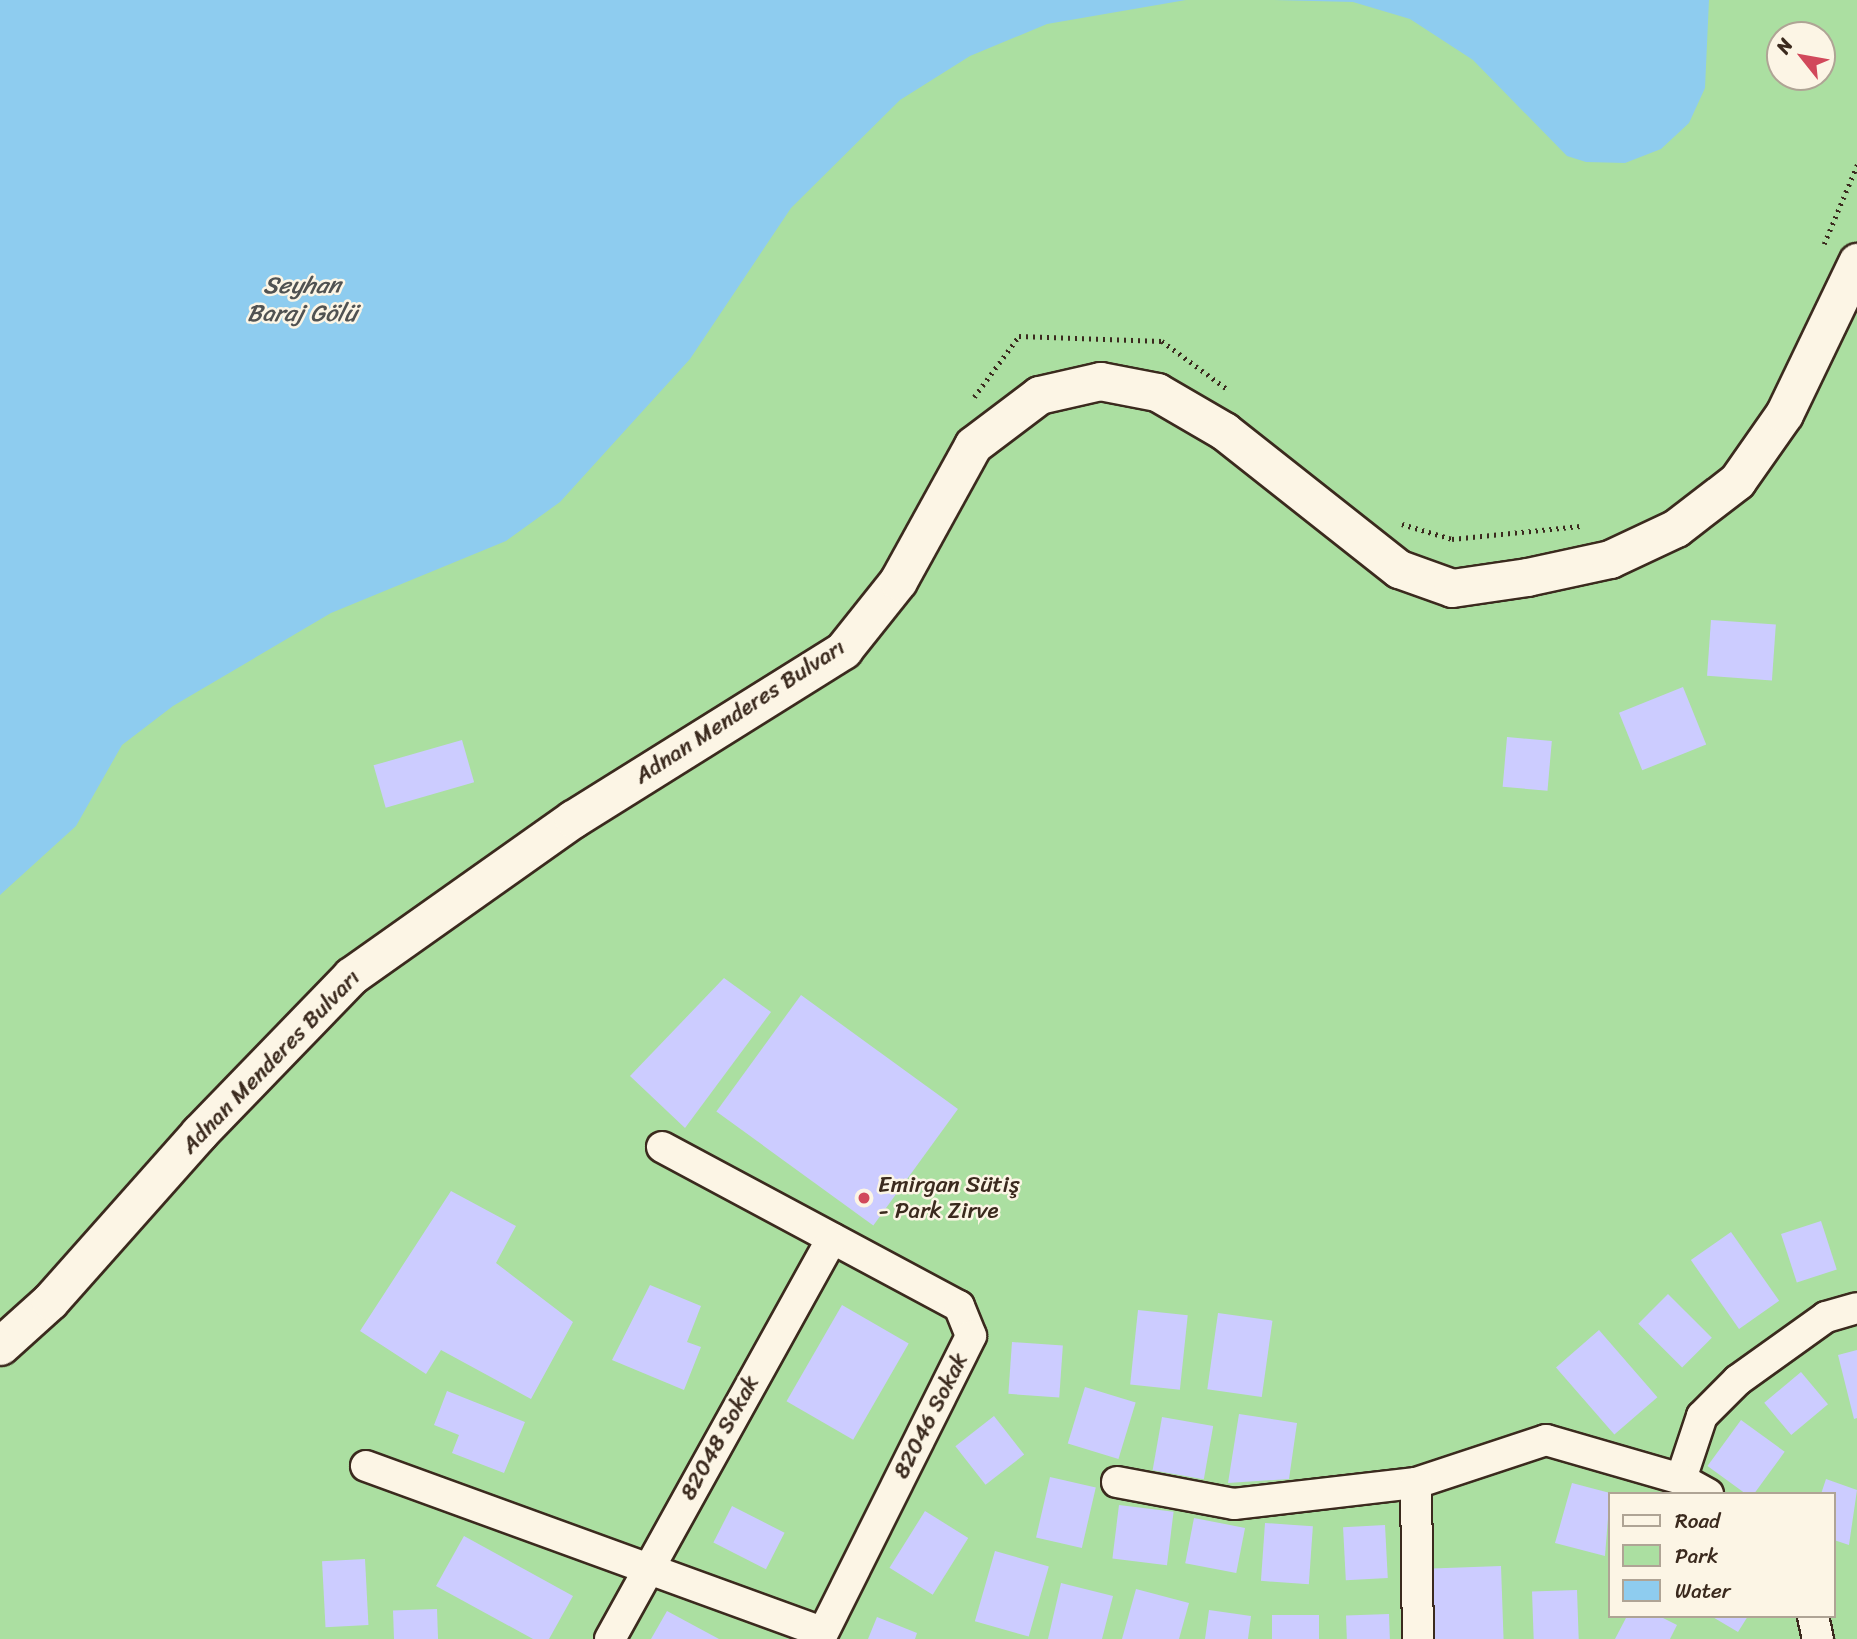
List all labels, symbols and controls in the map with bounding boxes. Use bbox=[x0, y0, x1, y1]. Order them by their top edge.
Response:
north arrow bbox=[1766, 21, 1836, 91]
text: N bbox=[1767, 32, 1802, 60]
water label: Seyhan Baraj Gölü bbox=[247, 272, 357, 328]
street label: Adnan Menderes Bulvarı bbox=[630, 634, 850, 790]
street label: Adnan Menderes Bulvarı bbox=[176, 964, 366, 1160]
place label: Emirgan Sütiş - Park Zirve bbox=[878, 1171, 1019, 1225]
marker: Emirgan Sütiş - Park Zirve bbox=[856, 1190, 872, 1206]
street label: 82046 Sokak bbox=[888, 1349, 974, 1483]
street label: 82048 Sokak bbox=[674, 1371, 766, 1505]
legend bbox=[1608, 1492, 1836, 1618]
text: Road bbox=[1675, 1502, 1720, 1540]
text: Park bbox=[1675, 1537, 1718, 1575]
text: Water bbox=[1675, 1572, 1730, 1610]

